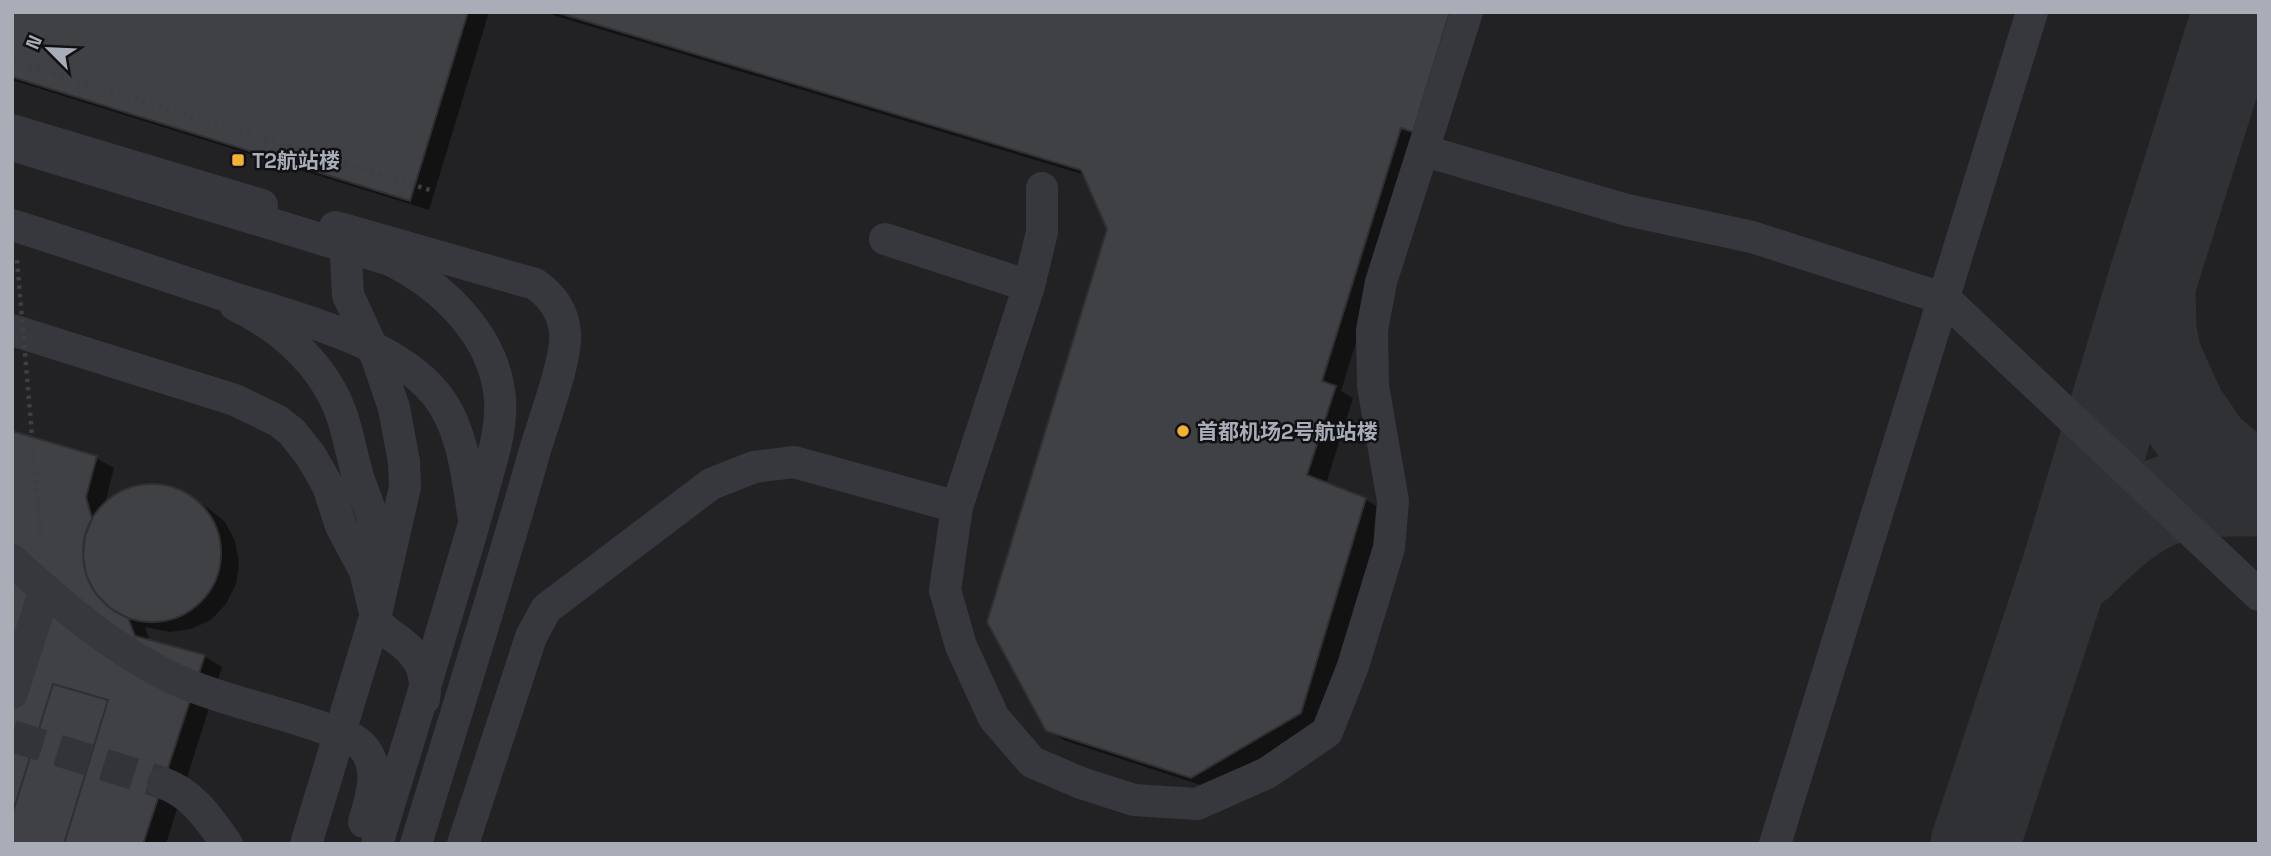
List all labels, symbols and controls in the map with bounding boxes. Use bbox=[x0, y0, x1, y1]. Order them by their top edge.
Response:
north arrow bbox=[14, 14, 84, 84]
text: N bbox=[20, 31, 48, 53]
place label: T2航站楼 bbox=[252, 147, 340, 174]
marker: T2航站楼 bbox=[230, 152, 246, 168]
place label: 首都机场2号航站楼 bbox=[1197, 418, 1377, 445]
marker: 首都机场2号航站楼 bbox=[1175, 423, 1191, 439]

